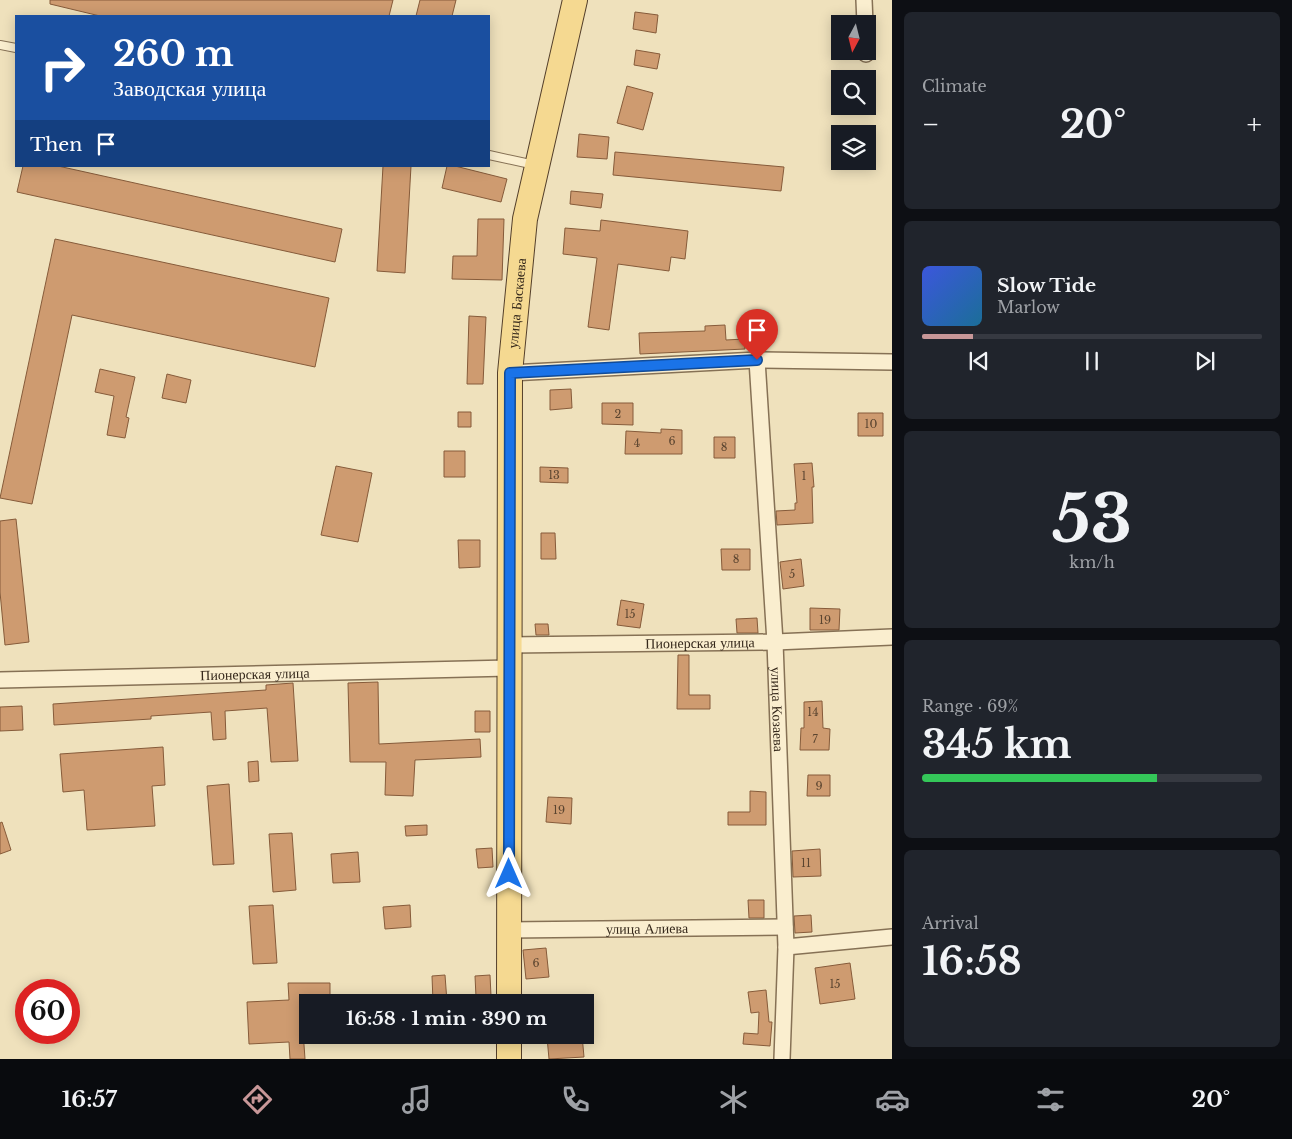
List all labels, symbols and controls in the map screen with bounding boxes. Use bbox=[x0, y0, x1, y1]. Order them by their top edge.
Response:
north arrow bbox=[831, 15, 876, 60]
map controls bbox=[831, 15, 876, 170]
text: 260 m bbox=[113, 32, 234, 75]
icon: right bbox=[30, 35, 95, 100]
button: search bbox=[831, 70, 876, 115]
text: Заводская улица bbox=[113, 75, 266, 102]
text: Climate bbox=[922, 76, 987, 96]
text: 20° bbox=[1060, 101, 1126, 148]
text: − bbox=[922, 107, 940, 142]
text: + bbox=[1247, 107, 1262, 142]
button: layers bbox=[831, 125, 876, 170]
icon: arrive bbox=[92, 130, 120, 158]
text: Then bbox=[30, 133, 82, 156]
street label: улица Баскаева bbox=[503, 256, 530, 349]
text: Slow Tide bbox=[997, 274, 1096, 297]
text: Marlow bbox=[997, 297, 1060, 317]
pin bbox=[736, 309, 778, 360]
icon: arrive bbox=[743, 316, 771, 344]
icon: previous bbox=[965, 347, 993, 375]
icon: pause bbox=[1078, 347, 1106, 375]
icon: next bbox=[1191, 347, 1219, 375]
house number: 2 bbox=[615, 407, 622, 421]
house number: 10 bbox=[865, 417, 878, 431]
house number: 6 bbox=[668, 434, 676, 448]
house number: 4 bbox=[634, 436, 640, 450]
house number: 8 bbox=[721, 440, 727, 454]
house number: 13 bbox=[548, 468, 560, 482]
house number: 1 bbox=[802, 469, 807, 483]
text: 53 bbox=[1052, 479, 1132, 560]
house number: 8 bbox=[733, 552, 739, 566]
text: km/h bbox=[1069, 552, 1115, 572]
house number: 5 bbox=[789, 567, 795, 581]
house number: 15 bbox=[624, 607, 636, 621]
house number: 19 bbox=[819, 613, 831, 627]
street label: Пионерская улица bbox=[645, 633, 756, 652]
street label: Пионерская улица bbox=[200, 664, 311, 684]
street label: улица Козаева bbox=[767, 667, 788, 753]
text: Range · 69% bbox=[922, 696, 1018, 716]
house number: 14 bbox=[807, 705, 819, 719]
text: 345 km bbox=[922, 721, 1071, 768]
house number: 7 bbox=[812, 732, 818, 746]
house number: 9 bbox=[815, 779, 823, 793]
house number: 19 bbox=[553, 803, 565, 817]
position arrow bbox=[482, 847, 534, 899]
house number: 11 bbox=[801, 856, 811, 870]
text: Arrival bbox=[922, 913, 979, 933]
street label: улица Алиева bbox=[606, 919, 689, 938]
text: 16:58 bbox=[922, 938, 1022, 985]
house number: 6 bbox=[532, 956, 540, 970]
house number: 15 bbox=[829, 977, 841, 991]
speed limit sign: 60 bbox=[15, 979, 80, 1044]
text: 16:58 · 1 min · 390 m bbox=[346, 1007, 547, 1030]
icon: directions bbox=[240, 1082, 275, 1117]
icon: music bbox=[399, 1082, 434, 1117]
icon: phone bbox=[558, 1082, 593, 1117]
icon: climate bbox=[716, 1082, 751, 1117]
icon: car bbox=[875, 1082, 910, 1117]
icon: filters bbox=[1033, 1082, 1068, 1117]
text: 16:57 bbox=[62, 1086, 117, 1113]
text: 20° bbox=[1192, 1086, 1230, 1113]

